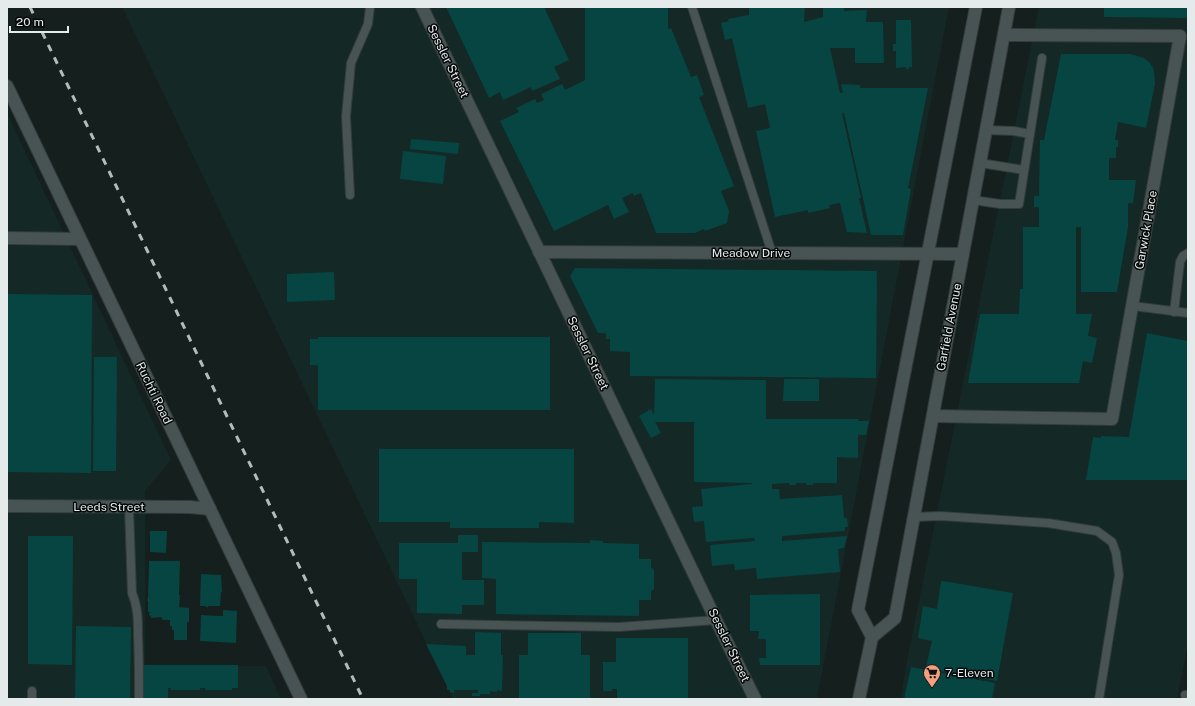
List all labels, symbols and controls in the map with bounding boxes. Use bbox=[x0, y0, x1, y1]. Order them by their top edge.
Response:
scale bar bbox=[10, 8, 68, 34]
text: 20 m bbox=[16, 15, 44, 29]
street label: Sessler Street bbox=[424, 22, 472, 100]
street label: Garwick Place bbox=[1132, 189, 1160, 271]
street label: Meadow Drive bbox=[712, 246, 791, 260]
street label: Garfield Avenue bbox=[934, 282, 964, 372]
street label: Sessler Street bbox=[564, 314, 612, 392]
street label: Ruchti Road bbox=[133, 360, 175, 426]
street label: Leeds Street bbox=[73, 500, 145, 514]
street label: Sessler Street bbox=[705, 606, 753, 684]
supermarket icon: 7-Eleven bbox=[922, 663, 942, 688]
place label: 7-Eleven bbox=[945, 666, 994, 680]

